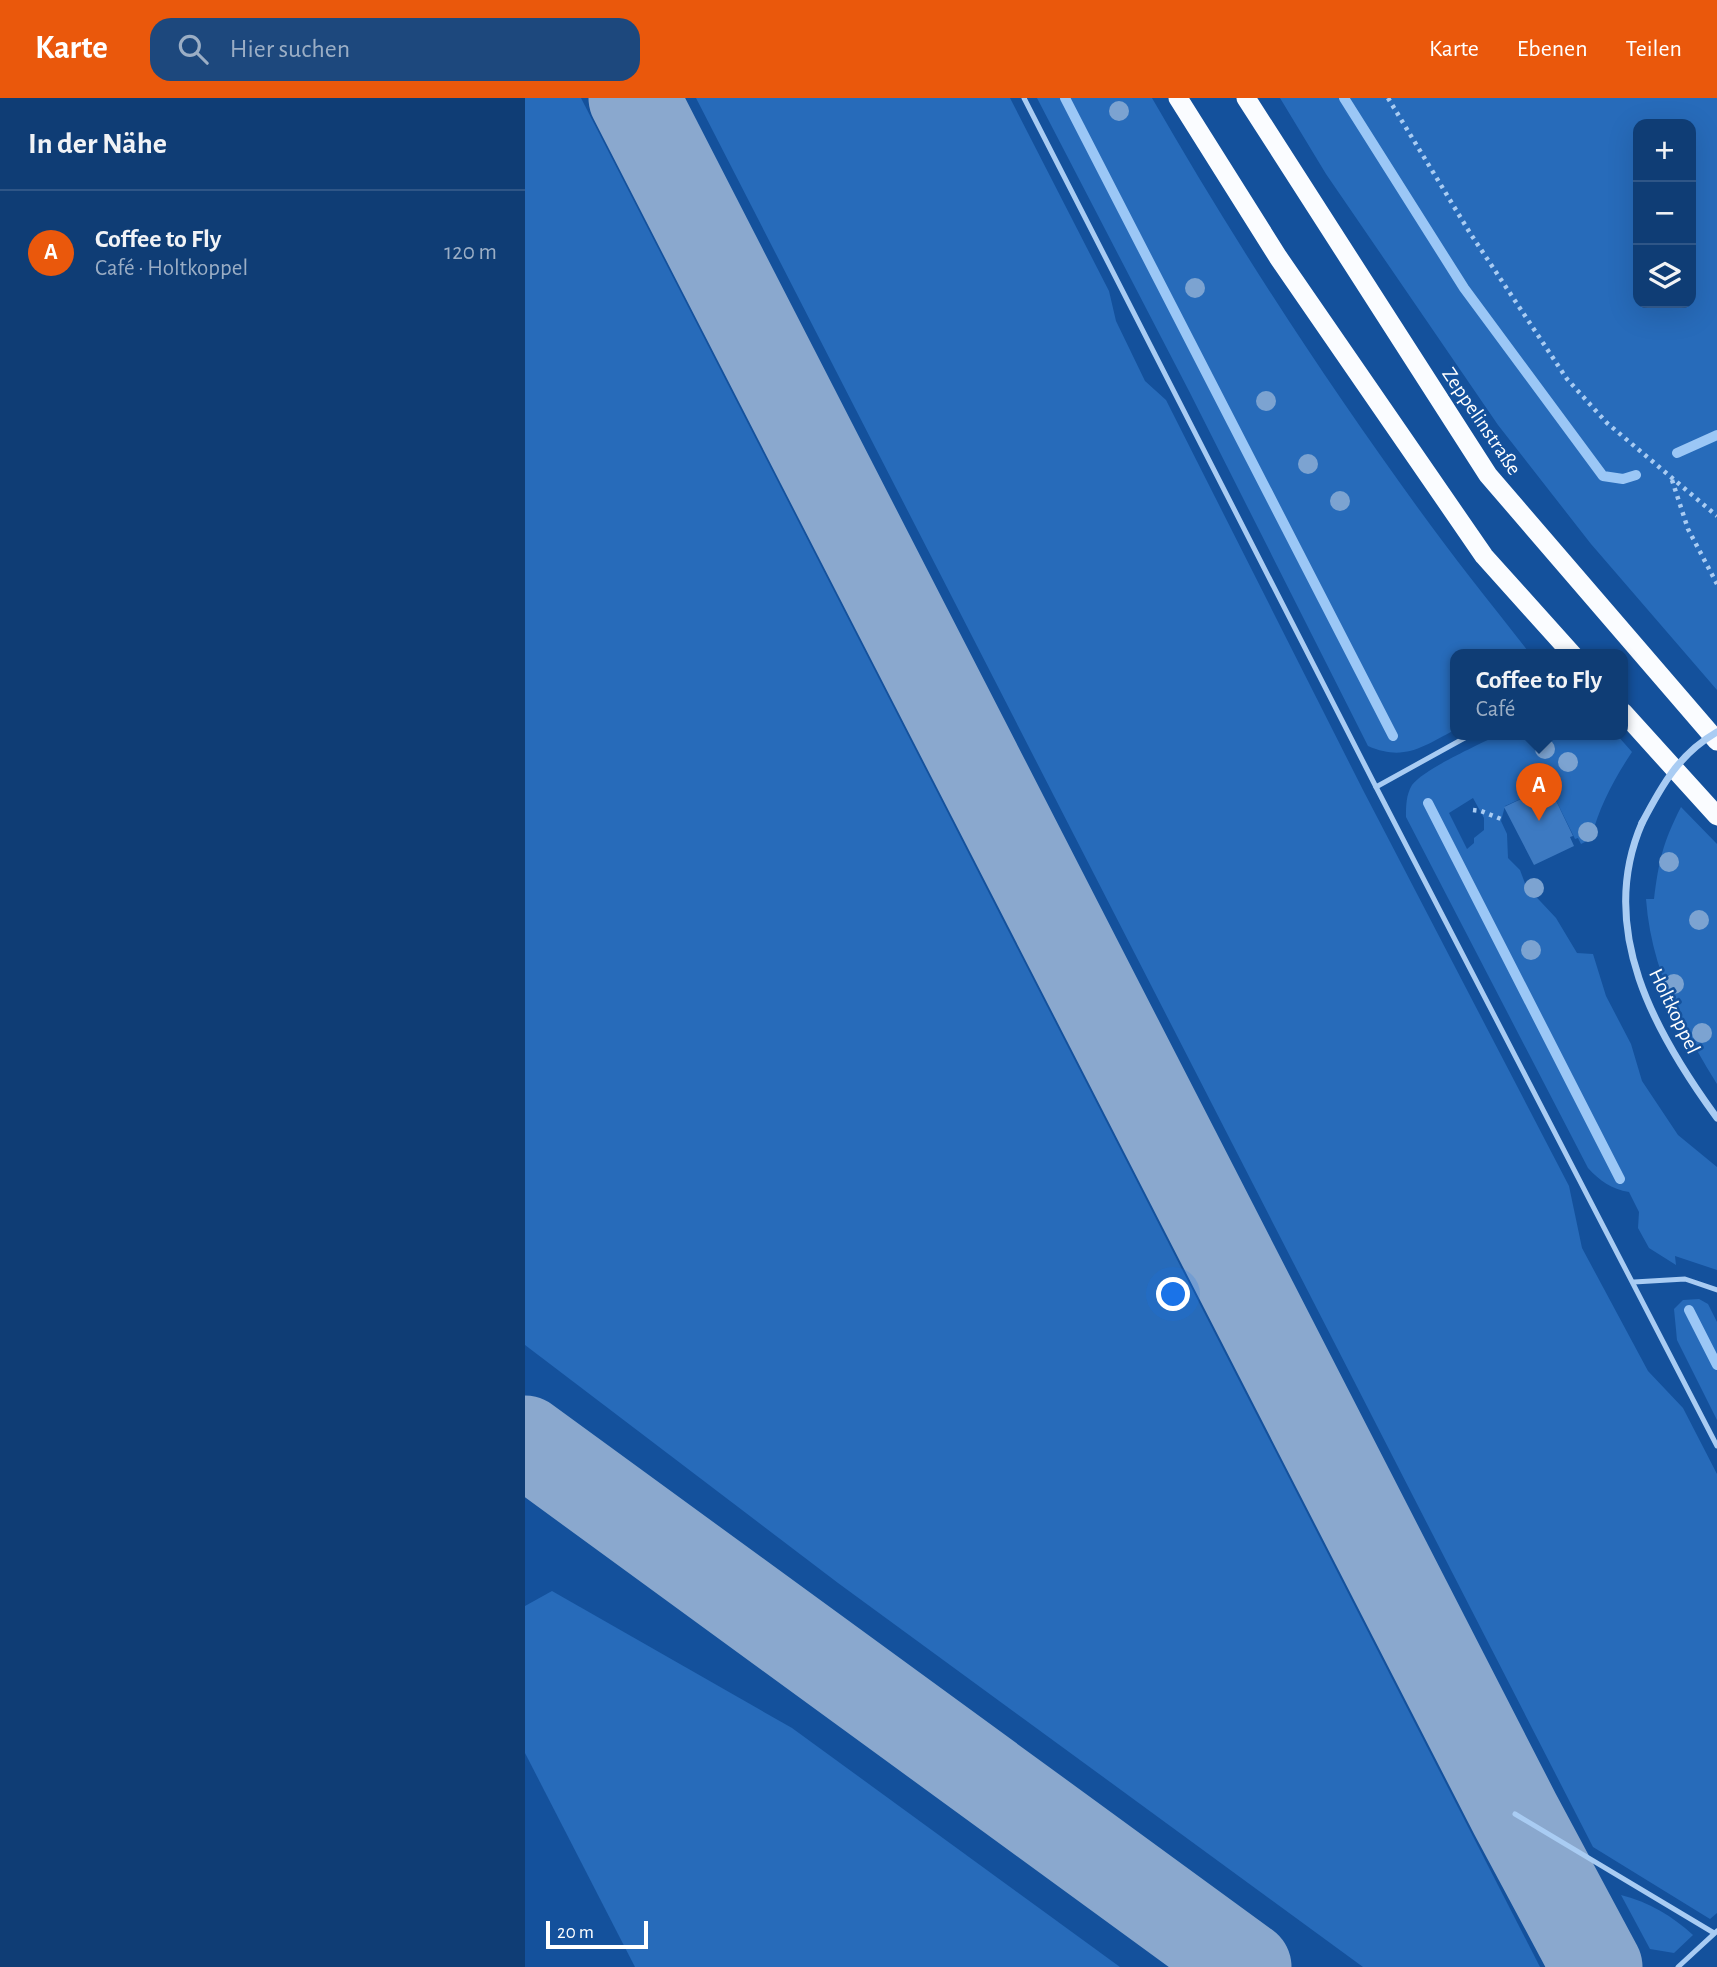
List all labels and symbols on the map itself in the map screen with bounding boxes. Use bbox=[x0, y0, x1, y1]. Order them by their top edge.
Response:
street label: Zeppelinstraße bbox=[1438, 364, 1525, 479]
pin: A bbox=[1516, 763, 1562, 821]
street label: Holtkoppel bbox=[1645, 965, 1704, 1057]
your location bbox=[1156, 1277, 1190, 1311]
scale bar bbox=[546, 1918, 647, 1950]

